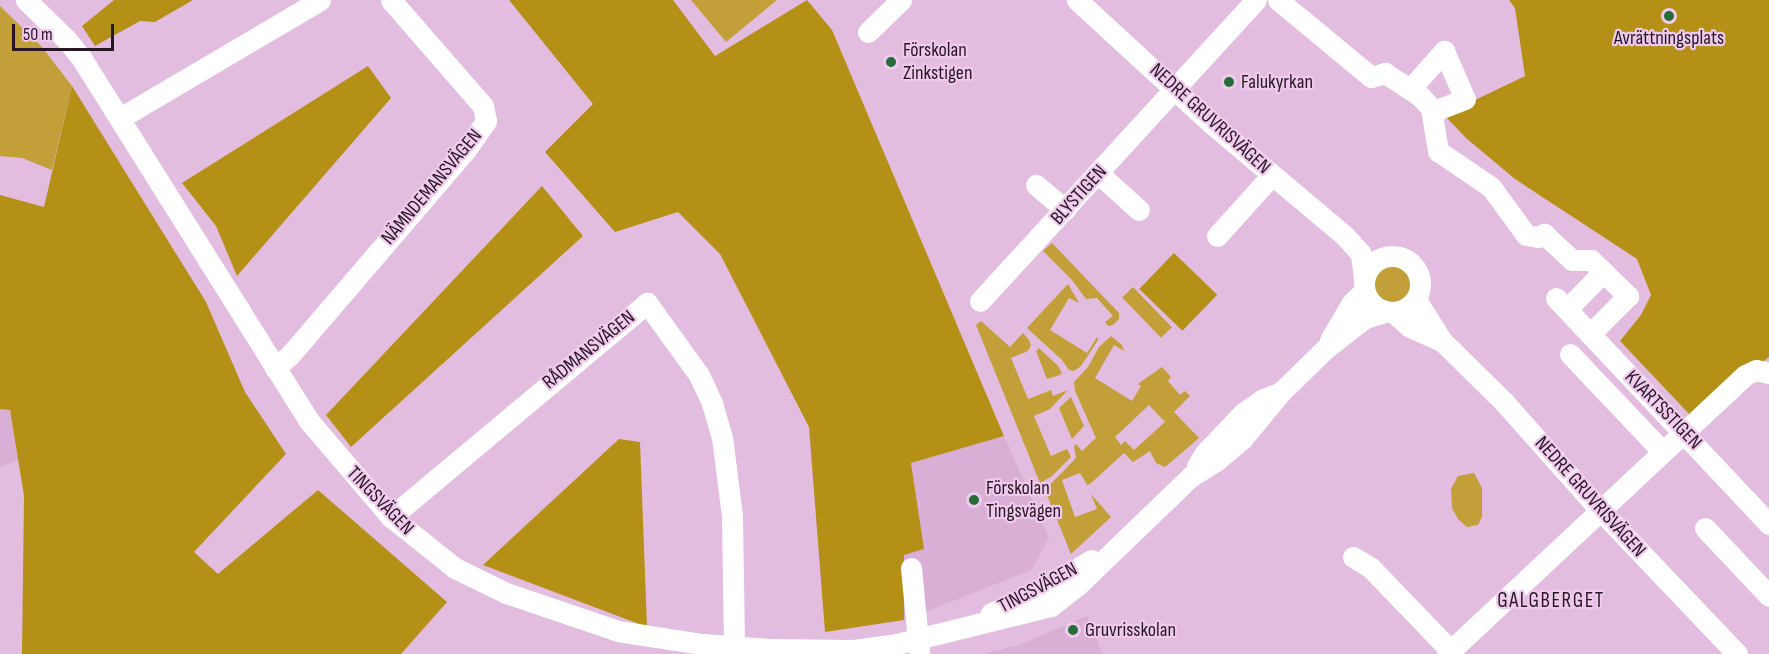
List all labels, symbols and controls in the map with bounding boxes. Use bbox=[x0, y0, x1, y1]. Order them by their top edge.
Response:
marker: Avrättningsplats bbox=[1662, 9, 1676, 23]
scale bar bbox=[15, 12, 117, 50]
text: 50 m bbox=[23, 24, 53, 45]
place label: Avrättningsplats bbox=[1614, 26, 1724, 50]
place label: Förskolan Zinkstigen bbox=[903, 39, 972, 86]
marker: Förskolan Zinkstigen bbox=[884, 55, 898, 69]
street label: NEDRE GRUVRISVÄGEN bbox=[1145, 59, 1275, 179]
place label: Falukyrkan bbox=[1241, 70, 1313, 94]
marker: Falukyrkan bbox=[1222, 75, 1236, 89]
street label: NÄMNDEMANSVÄGEN bbox=[377, 124, 487, 250]
street label: BLYSTIGEN bbox=[1046, 160, 1112, 230]
street label: RÅDMANSVÄGEN bbox=[538, 305, 640, 395]
street label: KVARTSSTIGEN bbox=[1619, 366, 1707, 454]
street label: NEDRE GRUVRISVÄGEN bbox=[1530, 432, 1650, 562]
street label: TINGSVÄGEN bbox=[341, 462, 419, 540]
place label: Förskolan Tingsvägen bbox=[986, 476, 1061, 523]
marker: Förskolan Tingsvägen bbox=[967, 493, 981, 507]
street label: TINGSVÄGEN bbox=[994, 557, 1082, 619]
district label: GALGBERGET bbox=[1497, 588, 1605, 614]
place label: Gruvrisskolan bbox=[1085, 618, 1176, 642]
marker: Gruvrisskolan bbox=[1066, 623, 1080, 637]

